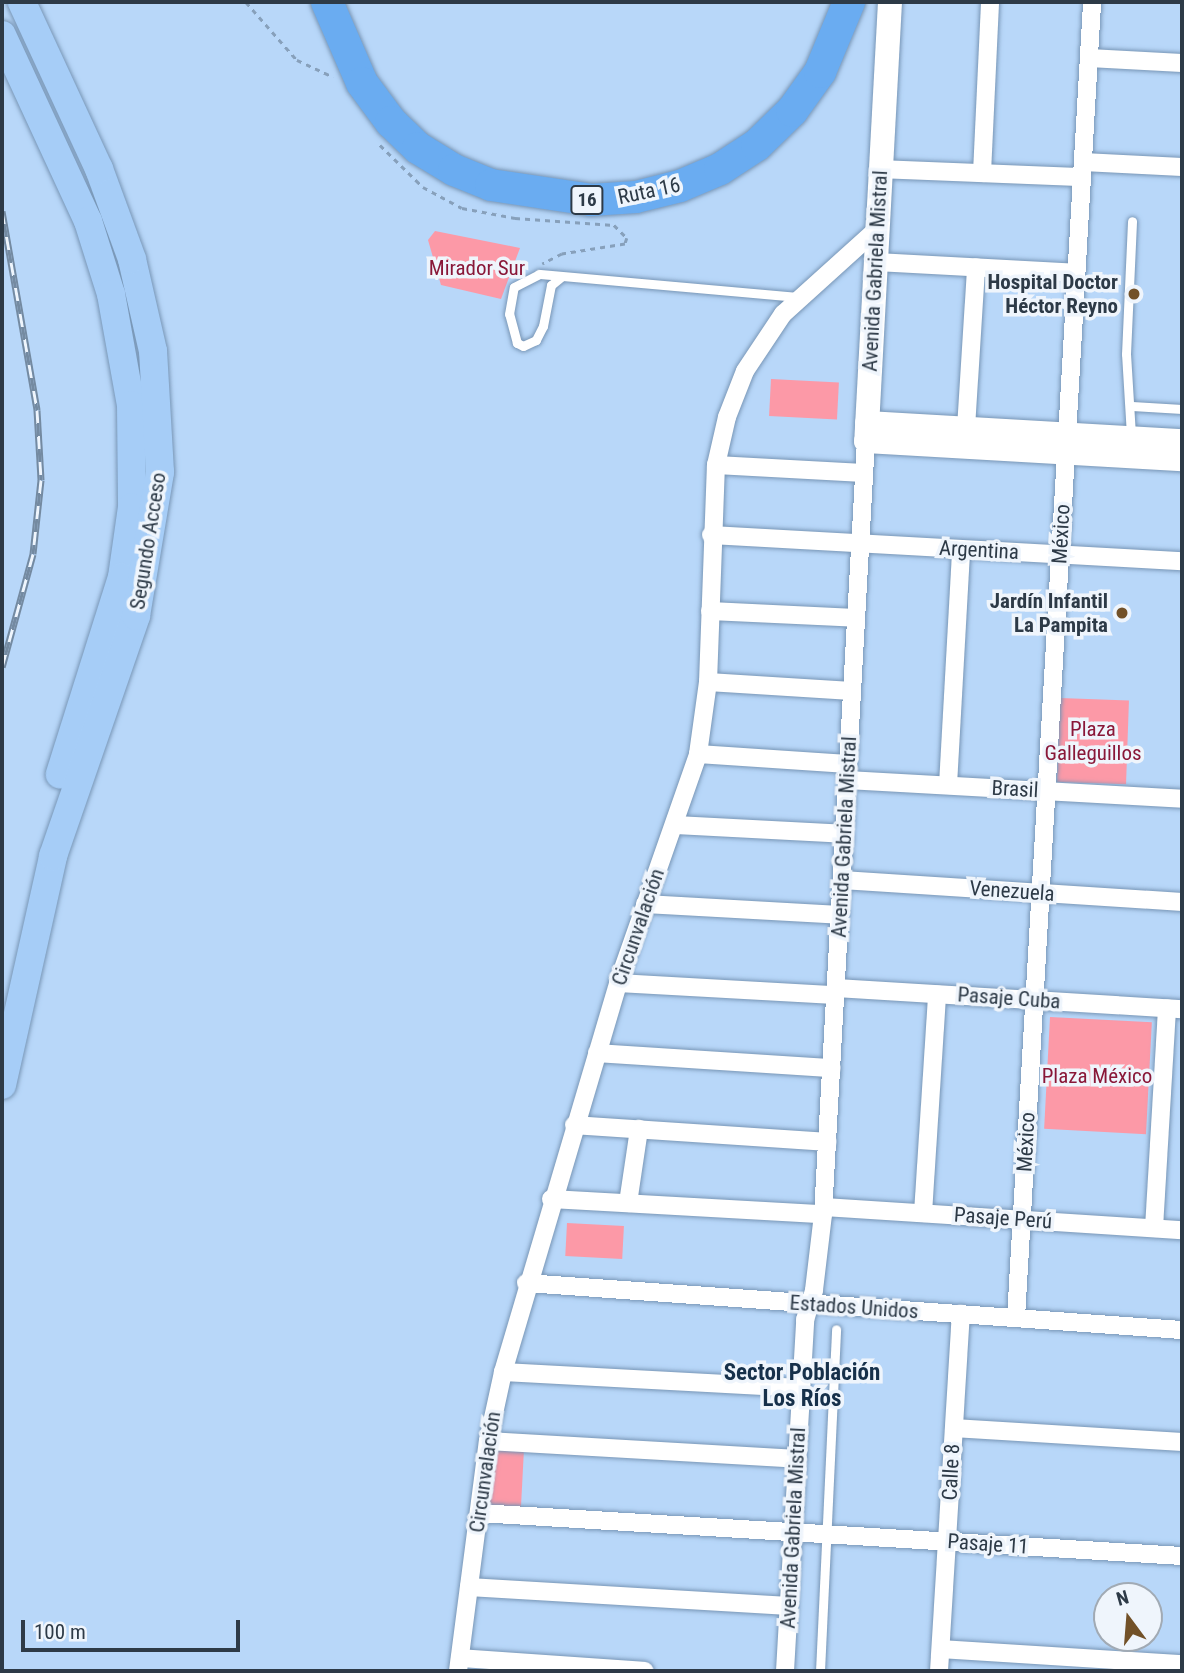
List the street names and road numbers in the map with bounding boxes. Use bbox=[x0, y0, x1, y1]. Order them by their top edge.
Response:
street label: Avenida Gabriela Mistral bbox=[857, 170, 893, 372]
street label: Ruta 16 bbox=[616, 172, 682, 210]
road number: 16 bbox=[570, 184, 604, 216]
street label: Segundo Acceso bbox=[125, 471, 171, 611]
street label: México bbox=[1047, 503, 1075, 565]
street label: Argentina bbox=[938, 535, 1020, 565]
street label: Avenida Gabriela Mistral bbox=[826, 736, 862, 938]
street label: Brasil bbox=[991, 775, 1039, 803]
street label: Circunvalación bbox=[606, 865, 670, 989]
street label: Venezuela bbox=[969, 875, 1055, 907]
street label: Pasaje Cuba bbox=[957, 982, 1061, 1014]
street label: México bbox=[1012, 1111, 1040, 1173]
street label: Pasaje Perú bbox=[953, 1202, 1053, 1234]
street label: Estados Unidos bbox=[789, 1290, 919, 1324]
street label: Circunvalación bbox=[464, 1410, 506, 1534]
street label: Avenida Gabriela Mistral bbox=[775, 1427, 811, 1629]
street label: Calle 8 bbox=[937, 1443, 965, 1501]
street label: Pasaje 11 bbox=[947, 1529, 1029, 1559]

